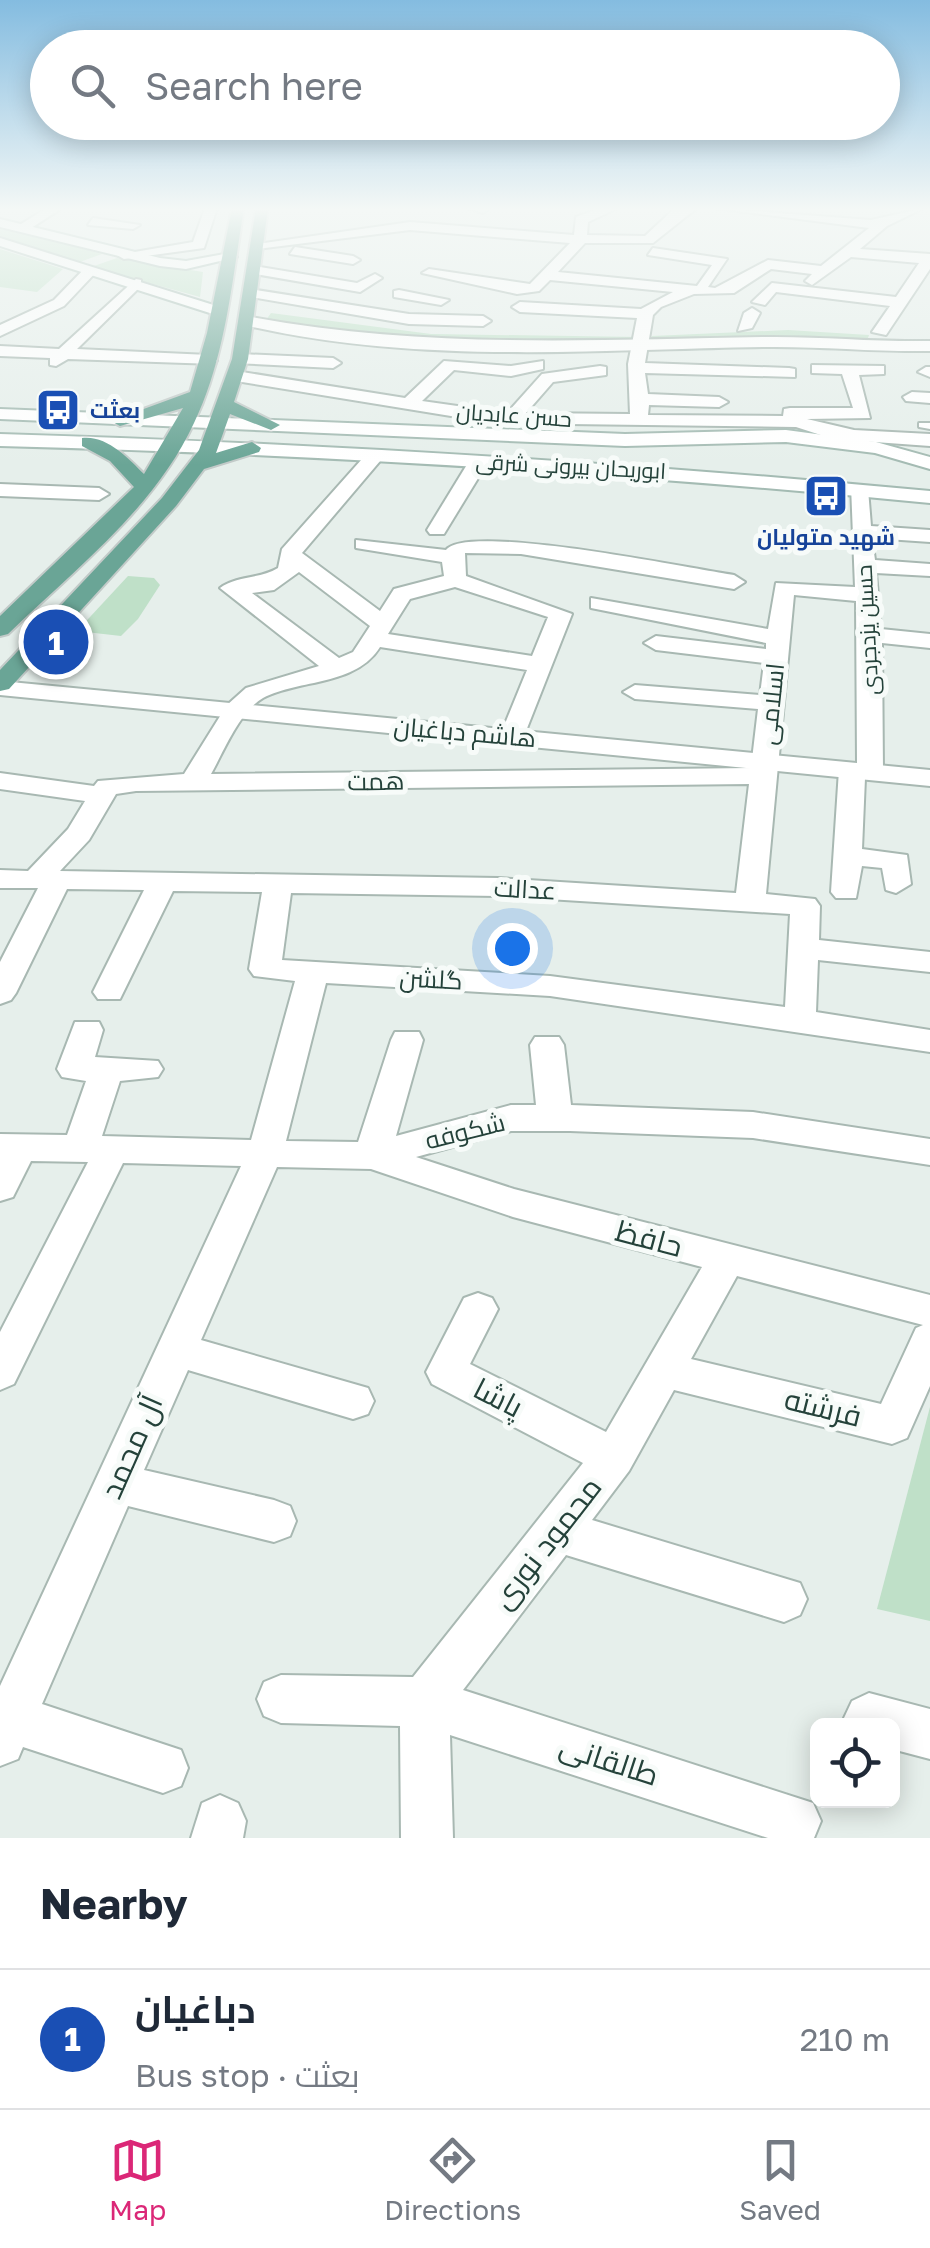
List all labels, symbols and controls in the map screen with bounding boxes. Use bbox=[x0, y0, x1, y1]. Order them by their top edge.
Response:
search box bbox=[30, 30, 900, 140]
icon: search bbox=[65, 58, 120, 113]
text: Search here bbox=[145, 63, 363, 108]
bus stop icon: بعثت bbox=[35, 387, 81, 433]
place label: بعثت bbox=[90, 396, 140, 423]
street label: حسن عابدیان bbox=[455, 397, 573, 433]
street label: ابوریحان بیرونی شرقی bbox=[475, 447, 667, 485]
bus stop icon: شهید متولیان bbox=[803, 473, 849, 519]
place label: شهید متولیان bbox=[757, 523, 895, 551]
street label: حسین یزدجردی bbox=[850, 564, 884, 696]
pin: 1 bbox=[23, 604, 88, 680]
street label: اسلامی bbox=[751, 661, 790, 747]
street label: هاشم دباغیان bbox=[392, 710, 538, 756]
street label: همت bbox=[347, 765, 405, 796]
street label: عدالت bbox=[493, 871, 557, 906]
your location bbox=[487, 923, 538, 974]
street label: گلشن bbox=[399, 961, 463, 996]
street label: شکوفه bbox=[422, 1106, 508, 1155]
street label: حافظ bbox=[612, 1212, 687, 1264]
street label: پاشا bbox=[467, 1370, 529, 1426]
street label: فرشته bbox=[781, 1380, 866, 1434]
street label: آل محمد bbox=[92, 1389, 170, 1504]
street label: محمود نوری bbox=[484, 1469, 609, 1615]
map controls bbox=[810, 1718, 900, 1808]
button: locate bbox=[810, 1718, 900, 1808]
street label: طالقانی bbox=[555, 1727, 663, 1794]
text: Nearby bbox=[40, 1878, 188, 1928]
text: دباغیان bbox=[135, 1986, 256, 2031]
text: 1 bbox=[64, 2020, 81, 2058]
text: 210 m bbox=[800, 2020, 890, 2058]
text: Bus stop · بعثت bbox=[135, 2056, 359, 2094]
tab: Map bbox=[109, 2133, 166, 2226]
tab: Directions bbox=[384, 2133, 521, 2226]
tab: Saved bbox=[739, 2133, 821, 2226]

